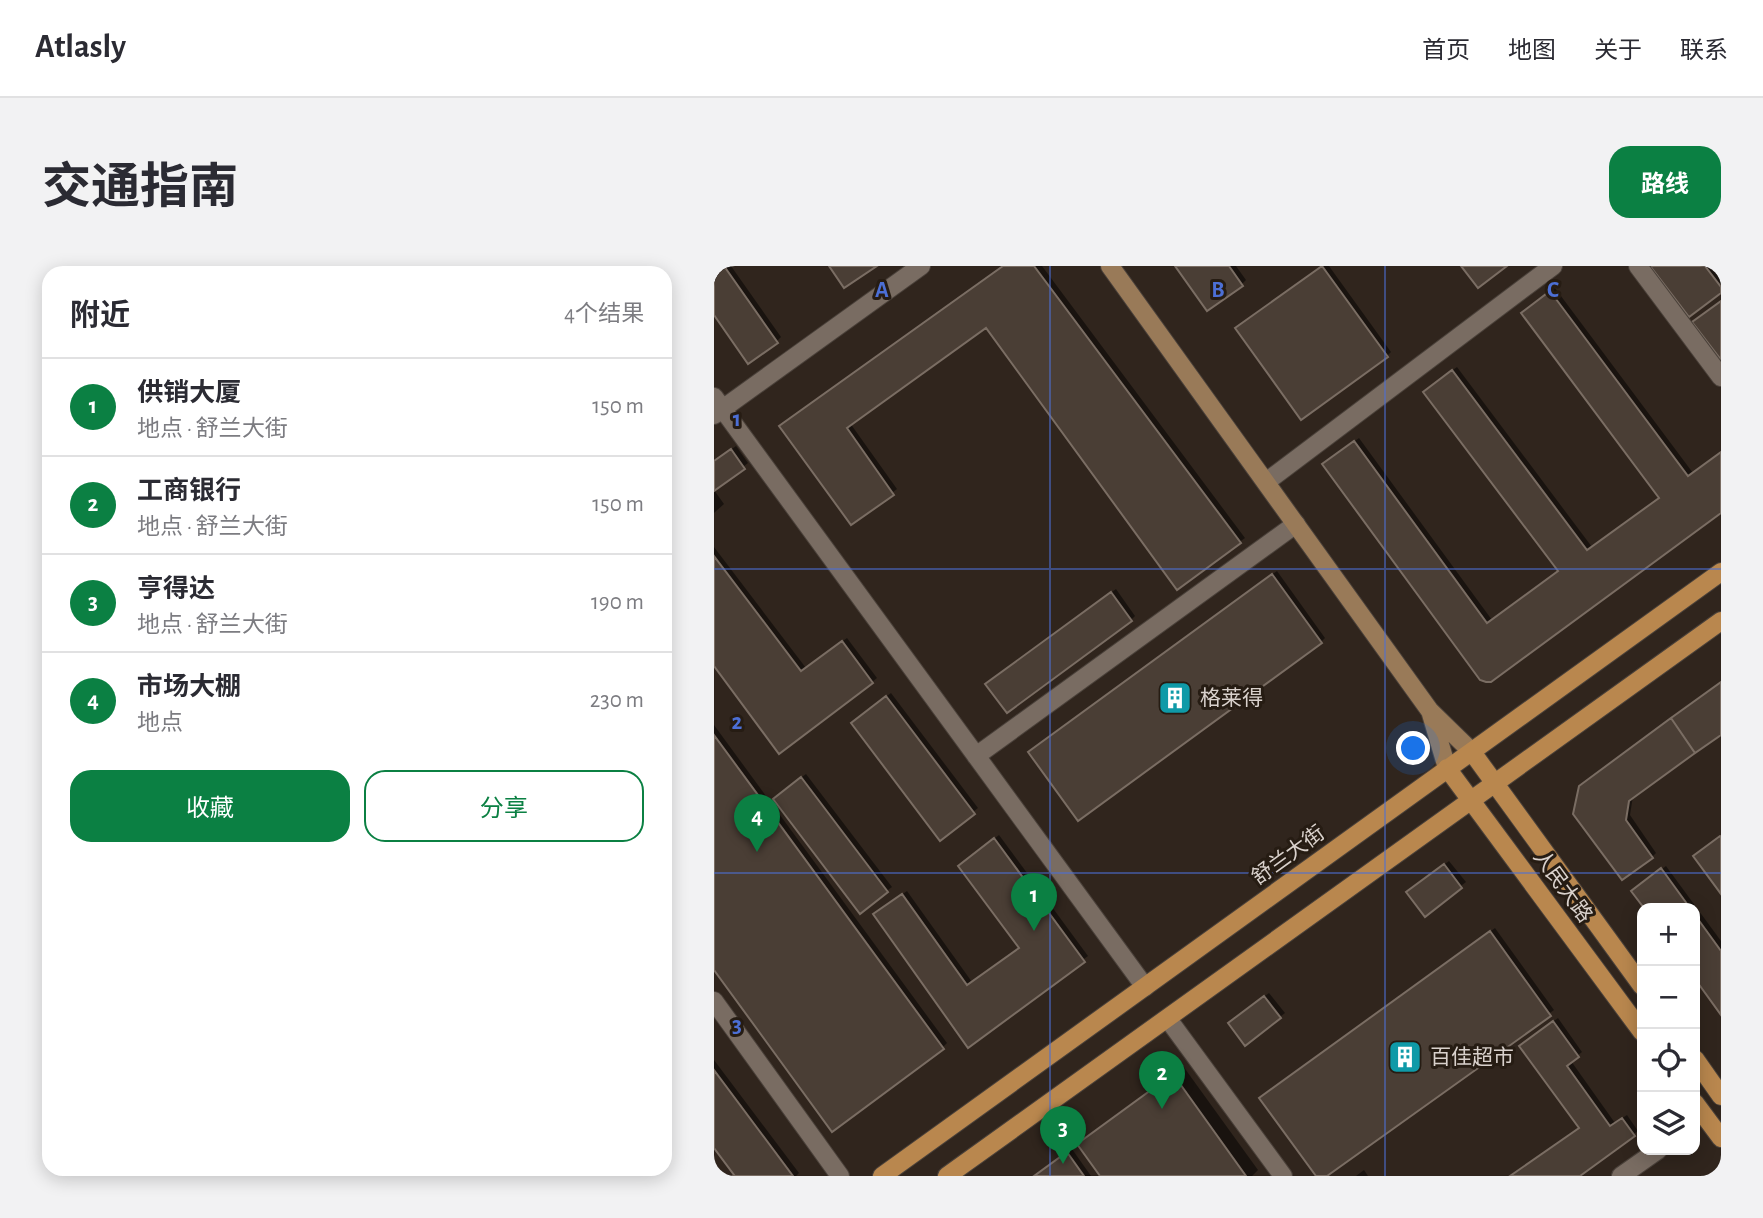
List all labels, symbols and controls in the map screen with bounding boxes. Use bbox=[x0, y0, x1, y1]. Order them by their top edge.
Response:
text: Atlasly bbox=[35, 31, 126, 64]
text: 首页 bbox=[1422, 39, 1470, 63]
text: 地图 bbox=[1508, 39, 1556, 63]
text: 关于 bbox=[1594, 39, 1642, 63]
text: 联系 bbox=[1680, 39, 1728, 63]
button: 路线 bbox=[1609, 146, 1721, 218]
text: 交通指南 bbox=[42, 164, 238, 213]
text: A bbox=[875, 279, 889, 302]
text: B bbox=[1211, 279, 1225, 302]
text: C bbox=[1547, 279, 1559, 302]
text: 附近 bbox=[70, 301, 130, 331]
text: 4个结果 bbox=[564, 303, 644, 326]
text: 供销大厦 bbox=[137, 380, 241, 406]
text: 1 bbox=[89, 395, 97, 418]
text: 150 m bbox=[592, 395, 644, 418]
text: 1 bbox=[733, 408, 741, 431]
text: 地点 · 舒兰大街 bbox=[137, 418, 288, 441]
text: 工商银行 bbox=[137, 478, 241, 504]
text: 2 bbox=[88, 493, 98, 516]
text: 150 m bbox=[592, 493, 644, 516]
text: 地点 · 舒兰大街 bbox=[137, 516, 288, 539]
text: 亨得达 bbox=[137, 576, 215, 602]
text: 3 bbox=[88, 591, 98, 614]
text: 190 m bbox=[591, 591, 644, 614]
text: 地点 · 舒兰大街 bbox=[137, 614, 288, 637]
text: 市场大棚 bbox=[137, 674, 241, 700]
building icon: 格莱得 bbox=[1156, 679, 1194, 717]
place label: 格莱得 bbox=[1200, 687, 1263, 709]
text: 4 bbox=[87, 689, 99, 712]
text: 230 m bbox=[590, 689, 644, 712]
text: 2 bbox=[732, 711, 743, 734]
text: 地点 bbox=[137, 712, 183, 735]
your location bbox=[1396, 731, 1430, 765]
button: 收藏 bbox=[70, 770, 350, 842]
button: 分享 bbox=[364, 770, 644, 842]
pin: 4 bbox=[734, 794, 780, 852]
street label: 舒兰大街 bbox=[1248, 821, 1328, 889]
street label: 人民大路 bbox=[1529, 846, 1597, 926]
pin: 1 bbox=[1011, 873, 1057, 931]
map controls bbox=[1637, 903, 1700, 1155]
button: + bbox=[1637, 903, 1700, 966]
button: − bbox=[1637, 966, 1700, 1029]
text: 3 bbox=[732, 1014, 742, 1037]
button: locate bbox=[1637, 1029, 1700, 1092]
building icon: 百佳超市 bbox=[1386, 1038, 1424, 1076]
place label: 百佳超市 bbox=[1430, 1046, 1514, 1068]
pin: 2 bbox=[1139, 1051, 1185, 1109]
button: layers bbox=[1637, 1092, 1700, 1155]
pin: 3 bbox=[1040, 1106, 1086, 1164]

